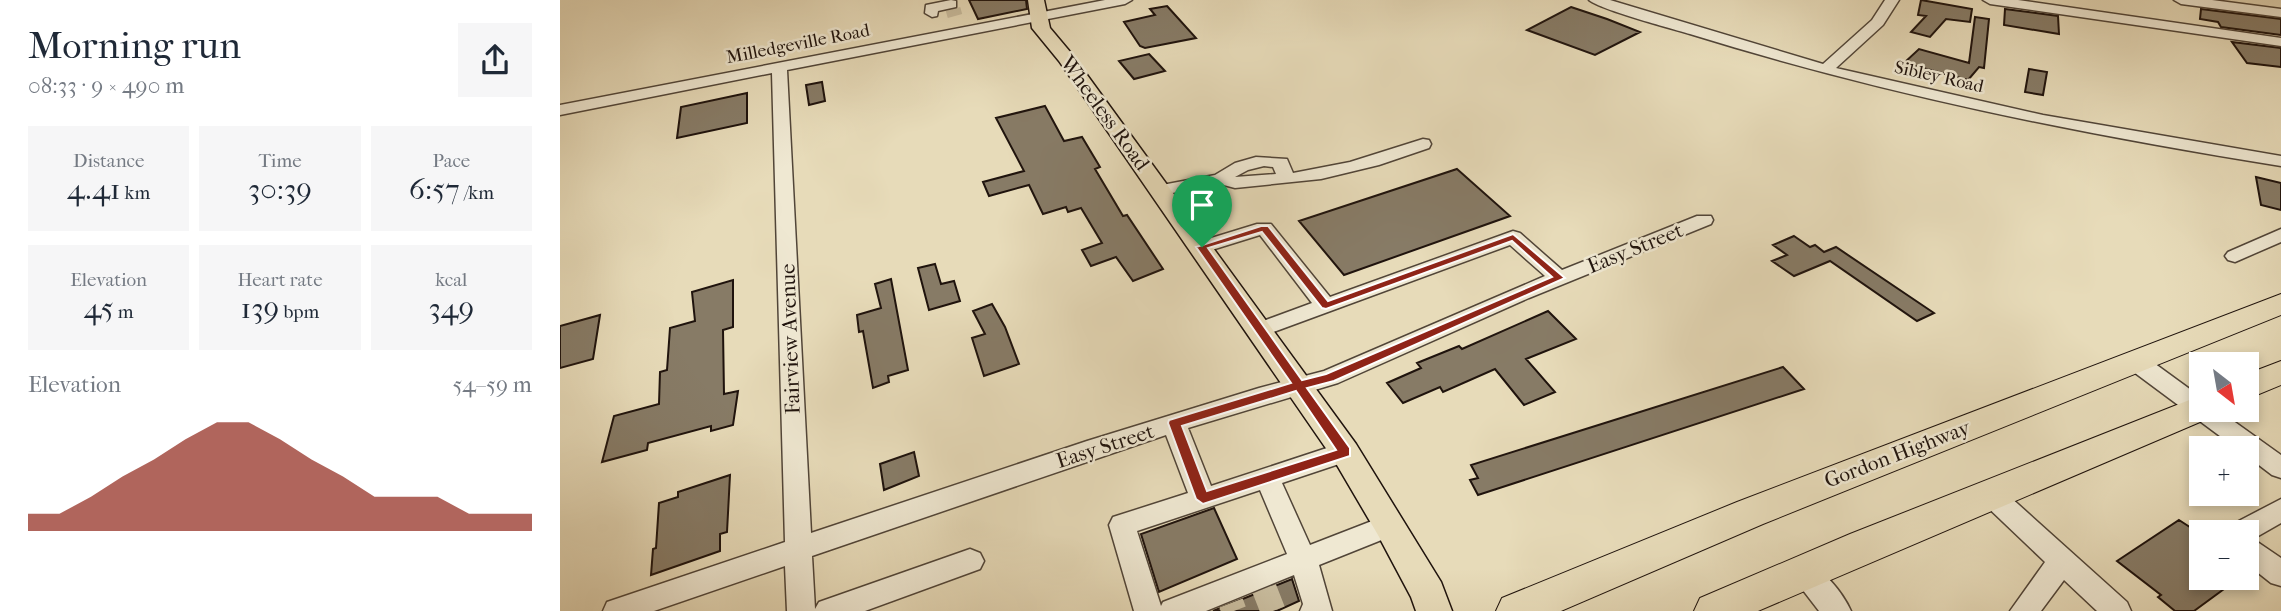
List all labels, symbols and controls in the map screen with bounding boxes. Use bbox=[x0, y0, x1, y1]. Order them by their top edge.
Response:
street label: Milledgeville Road bbox=[724, 20, 872, 68]
text: Morning run bbox=[28, 23, 241, 68]
button: share bbox=[458, 23, 532, 97]
street label: Wheeless Road bbox=[1055, 50, 1155, 175]
street label: Sibley Road bbox=[1892, 57, 1986, 97]
text: 08:33 · 9 × 490 m bbox=[28, 72, 184, 99]
text: Distance bbox=[73, 150, 144, 172]
text: Time bbox=[258, 150, 302, 172]
text: Pace bbox=[432, 150, 470, 172]
text: 4.41 bbox=[67, 172, 121, 207]
text: 30:39 bbox=[248, 172, 312, 207]
text: 6:57 bbox=[409, 172, 460, 207]
pin bbox=[1172, 175, 1232, 247]
text: km bbox=[121, 182, 150, 204]
text: /km bbox=[460, 182, 494, 204]
icon: arrive bbox=[1183, 186, 1221, 224]
street label: Easy Street bbox=[1584, 218, 1687, 278]
street label: Fairview Avenue bbox=[775, 263, 805, 415]
text: Elevation bbox=[70, 269, 147, 291]
text: Heart rate bbox=[237, 269, 323, 291]
text: kcal bbox=[435, 269, 467, 291]
text: 45 bbox=[84, 291, 114, 326]
text: 139 bbox=[241, 291, 279, 326]
text: 349 bbox=[428, 291, 474, 326]
text: m bbox=[114, 301, 134, 323]
text: bpm bbox=[279, 301, 319, 323]
north arrow bbox=[2189, 352, 2259, 422]
map controls bbox=[2189, 352, 2259, 590]
text: Elevation bbox=[28, 371, 121, 398]
text: 54–59 m bbox=[452, 371, 532, 398]
street label: Gordon Highway bbox=[1821, 415, 1974, 493]
street label: Easy Street bbox=[1053, 419, 1157, 473]
button: + bbox=[2189, 436, 2259, 506]
button: − bbox=[2189, 520, 2259, 590]

